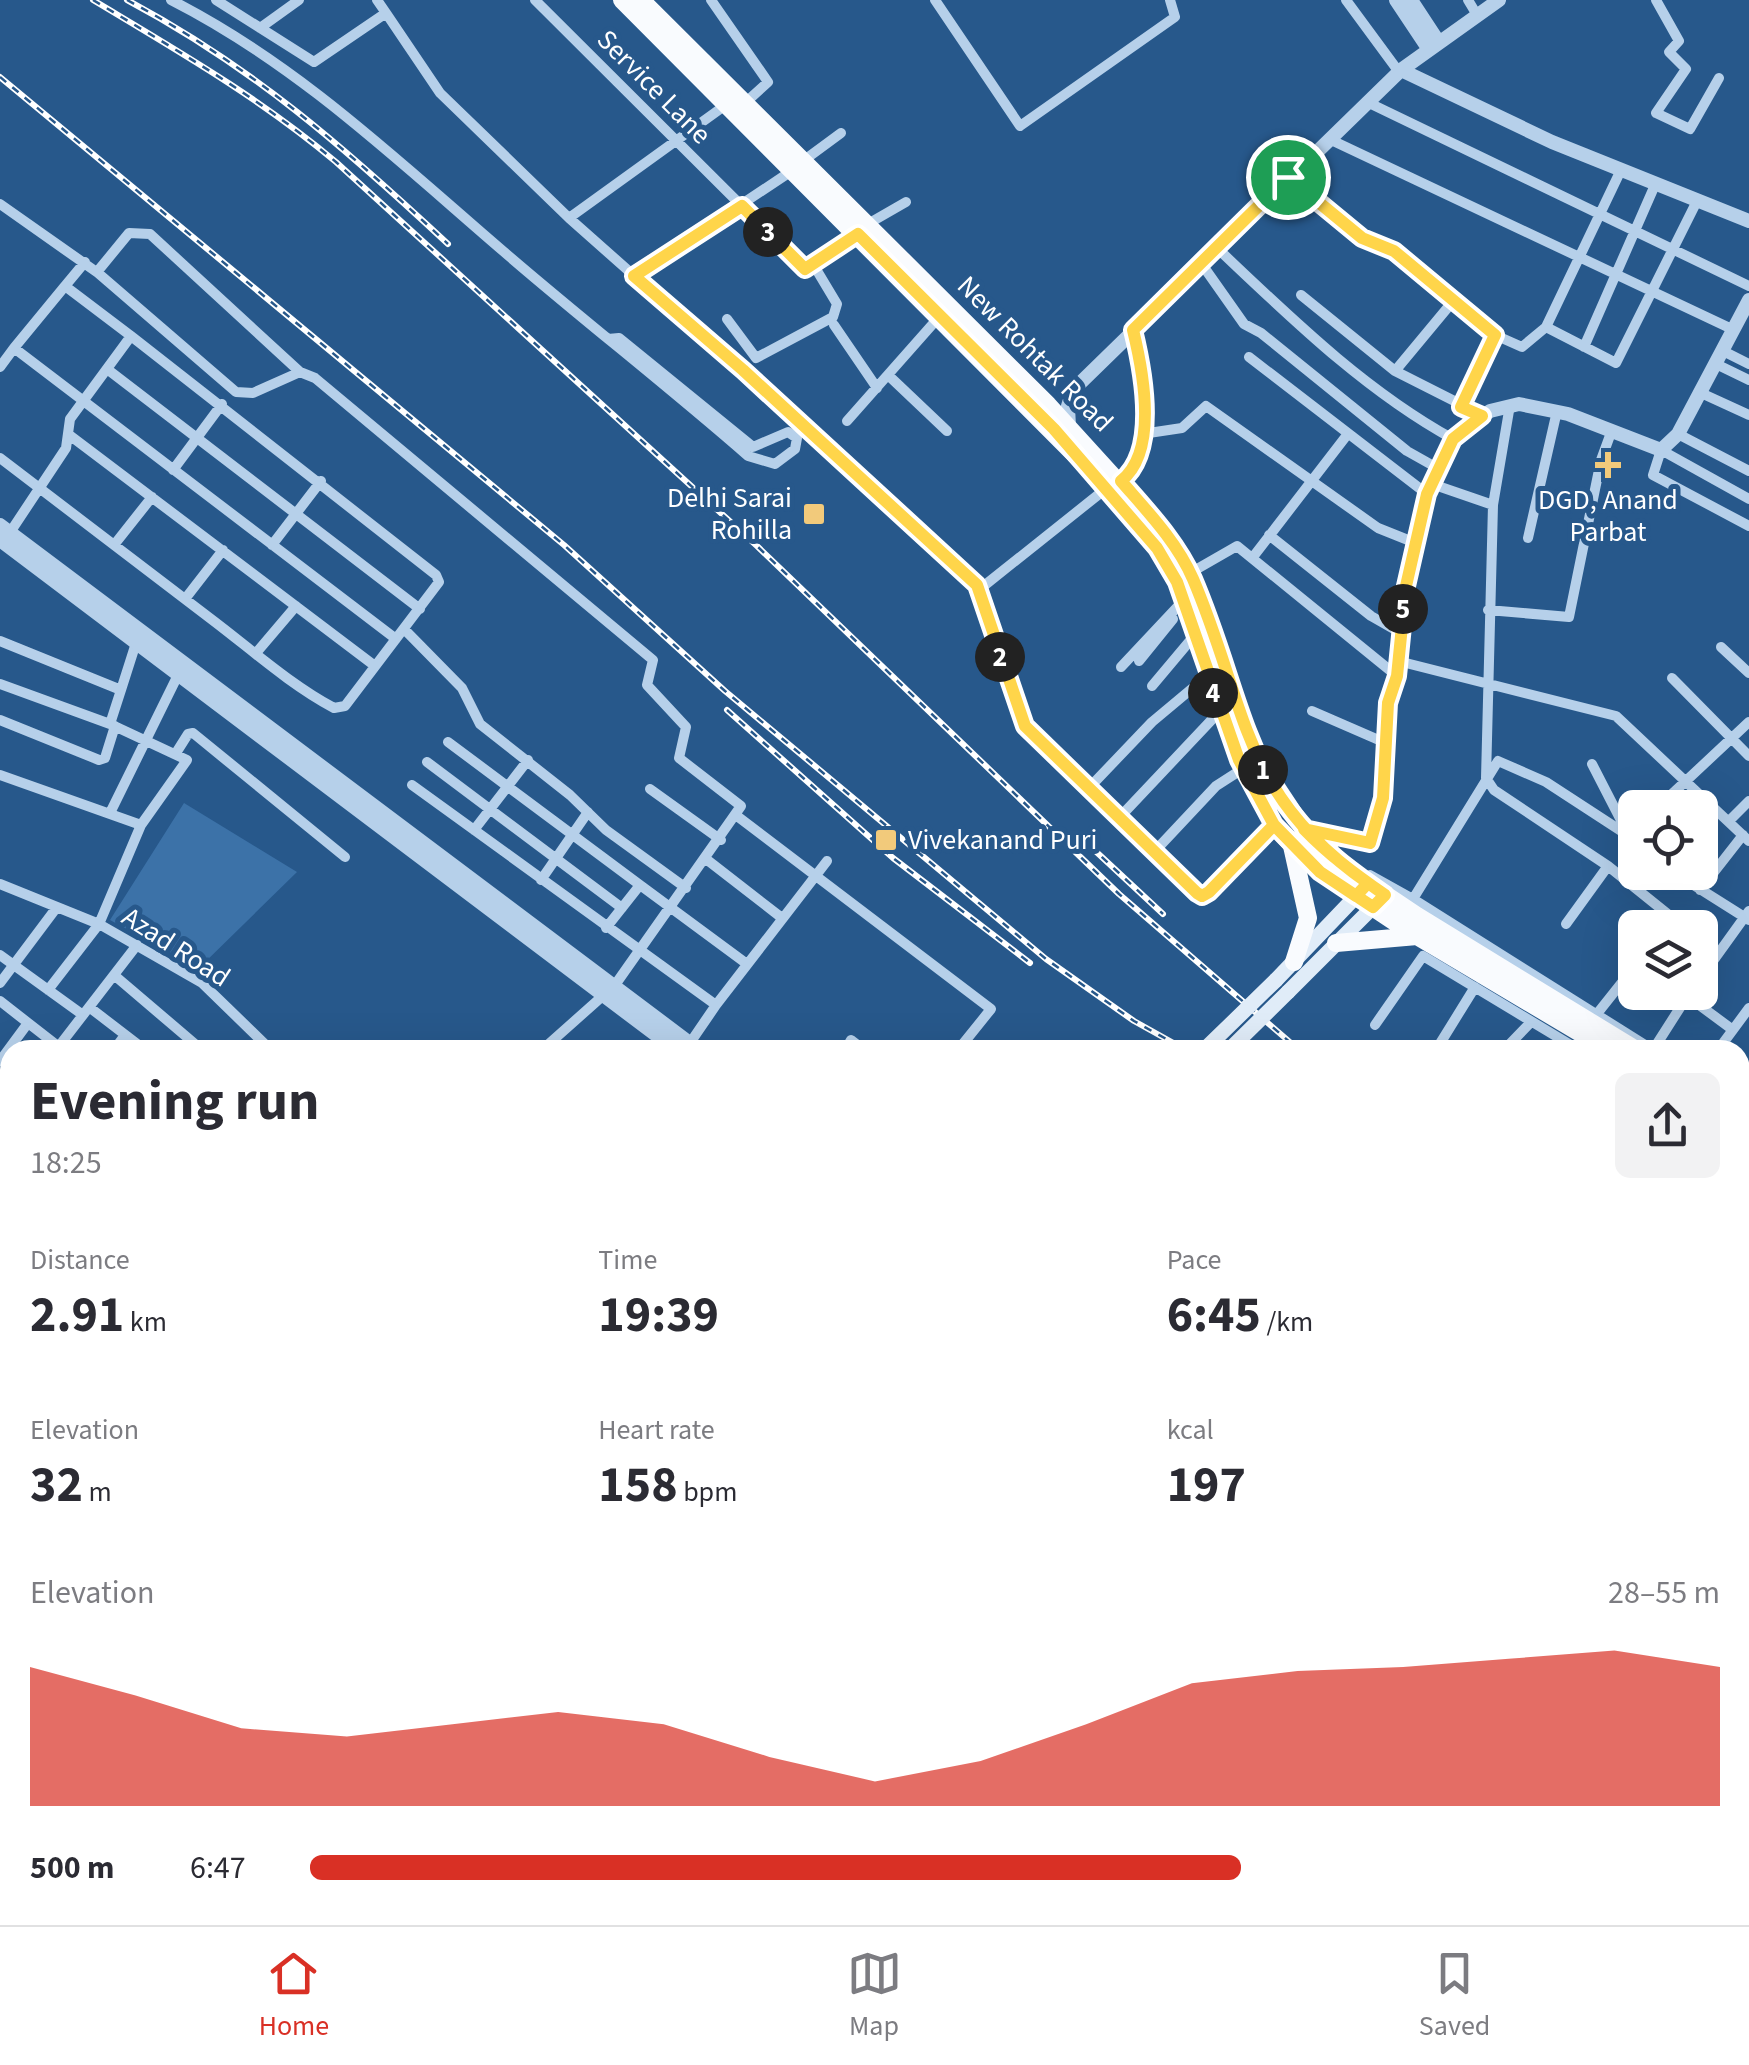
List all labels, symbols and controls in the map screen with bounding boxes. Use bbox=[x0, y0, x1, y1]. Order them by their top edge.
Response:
street label: Service Lane bbox=[588, 21, 720, 153]
pin bbox=[1246, 135, 1331, 220]
icon: arrive bbox=[1261, 150, 1316, 205]
pin: 3 bbox=[743, 207, 793, 257]
text: 3 bbox=[761, 212, 775, 252]
street label: New Rohtak Road bbox=[948, 267, 1122, 441]
marker: DGD, Anand Parbat bbox=[1595, 452, 1621, 478]
place label: Delhi Sarai Rohilla bbox=[667, 478, 792, 550]
place label: DGD, Anand Parbat bbox=[1538, 480, 1678, 552]
marker: Delhi Sarai Rohilla bbox=[801, 501, 827, 527]
pin: 5 bbox=[1378, 584, 1428, 634]
text: 5 bbox=[1396, 589, 1410, 629]
pin: 2 bbox=[975, 632, 1025, 682]
text: 2 bbox=[993, 637, 1007, 677]
pin: 4 bbox=[1188, 668, 1238, 718]
text: 4 bbox=[1206, 673, 1220, 713]
pin: 1 bbox=[1238, 745, 1288, 795]
text: 1 bbox=[1256, 750, 1270, 790]
map controls bbox=[1618, 790, 1718, 1010]
button: locate bbox=[1618, 790, 1718, 890]
place label: Vivekanand Puri bbox=[908, 820, 1097, 860]
marker: Vivekanand Puri bbox=[873, 827, 899, 853]
street label: Azad Road bbox=[114, 897, 238, 997]
button: layers bbox=[1618, 910, 1718, 1010]
text: Evening run bbox=[30, 1063, 319, 1141]
button: share bbox=[1615, 1073, 1720, 1178]
text: 18:25 bbox=[30, 1140, 102, 1186]
text: Distance bbox=[30, 1240, 130, 1280]
text: Time bbox=[598, 1240, 657, 1280]
text: Pace bbox=[1167, 1240, 1222, 1280]
text: 2.91 bbox=[30, 1280, 124, 1351]
text: 19:39 bbox=[598, 1280, 719, 1351]
text: 6:45 bbox=[1167, 1280, 1261, 1351]
text: km bbox=[124, 1302, 167, 1342]
text: /km bbox=[1261, 1302, 1313, 1342]
text: Elevation bbox=[30, 1410, 139, 1450]
text: Heart rate bbox=[598, 1410, 715, 1450]
text: kcal bbox=[1167, 1410, 1214, 1450]
text: 32 bbox=[30, 1450, 83, 1521]
text: 158 bbox=[598, 1450, 678, 1521]
text: 197 bbox=[1167, 1450, 1246, 1521]
text: m bbox=[83, 1472, 112, 1512]
text: bpm bbox=[678, 1472, 737, 1512]
text: Elevation bbox=[30, 1570, 155, 1616]
text: 28–55 m bbox=[1608, 1570, 1720, 1616]
text: 500 m bbox=[30, 1845, 115, 1891]
text: 6:47 bbox=[190, 1845, 246, 1891]
tab: Home bbox=[259, 1946, 329, 2046]
tab: Map bbox=[847, 1946, 902, 2046]
tab: Saved bbox=[1419, 1946, 1490, 2046]

